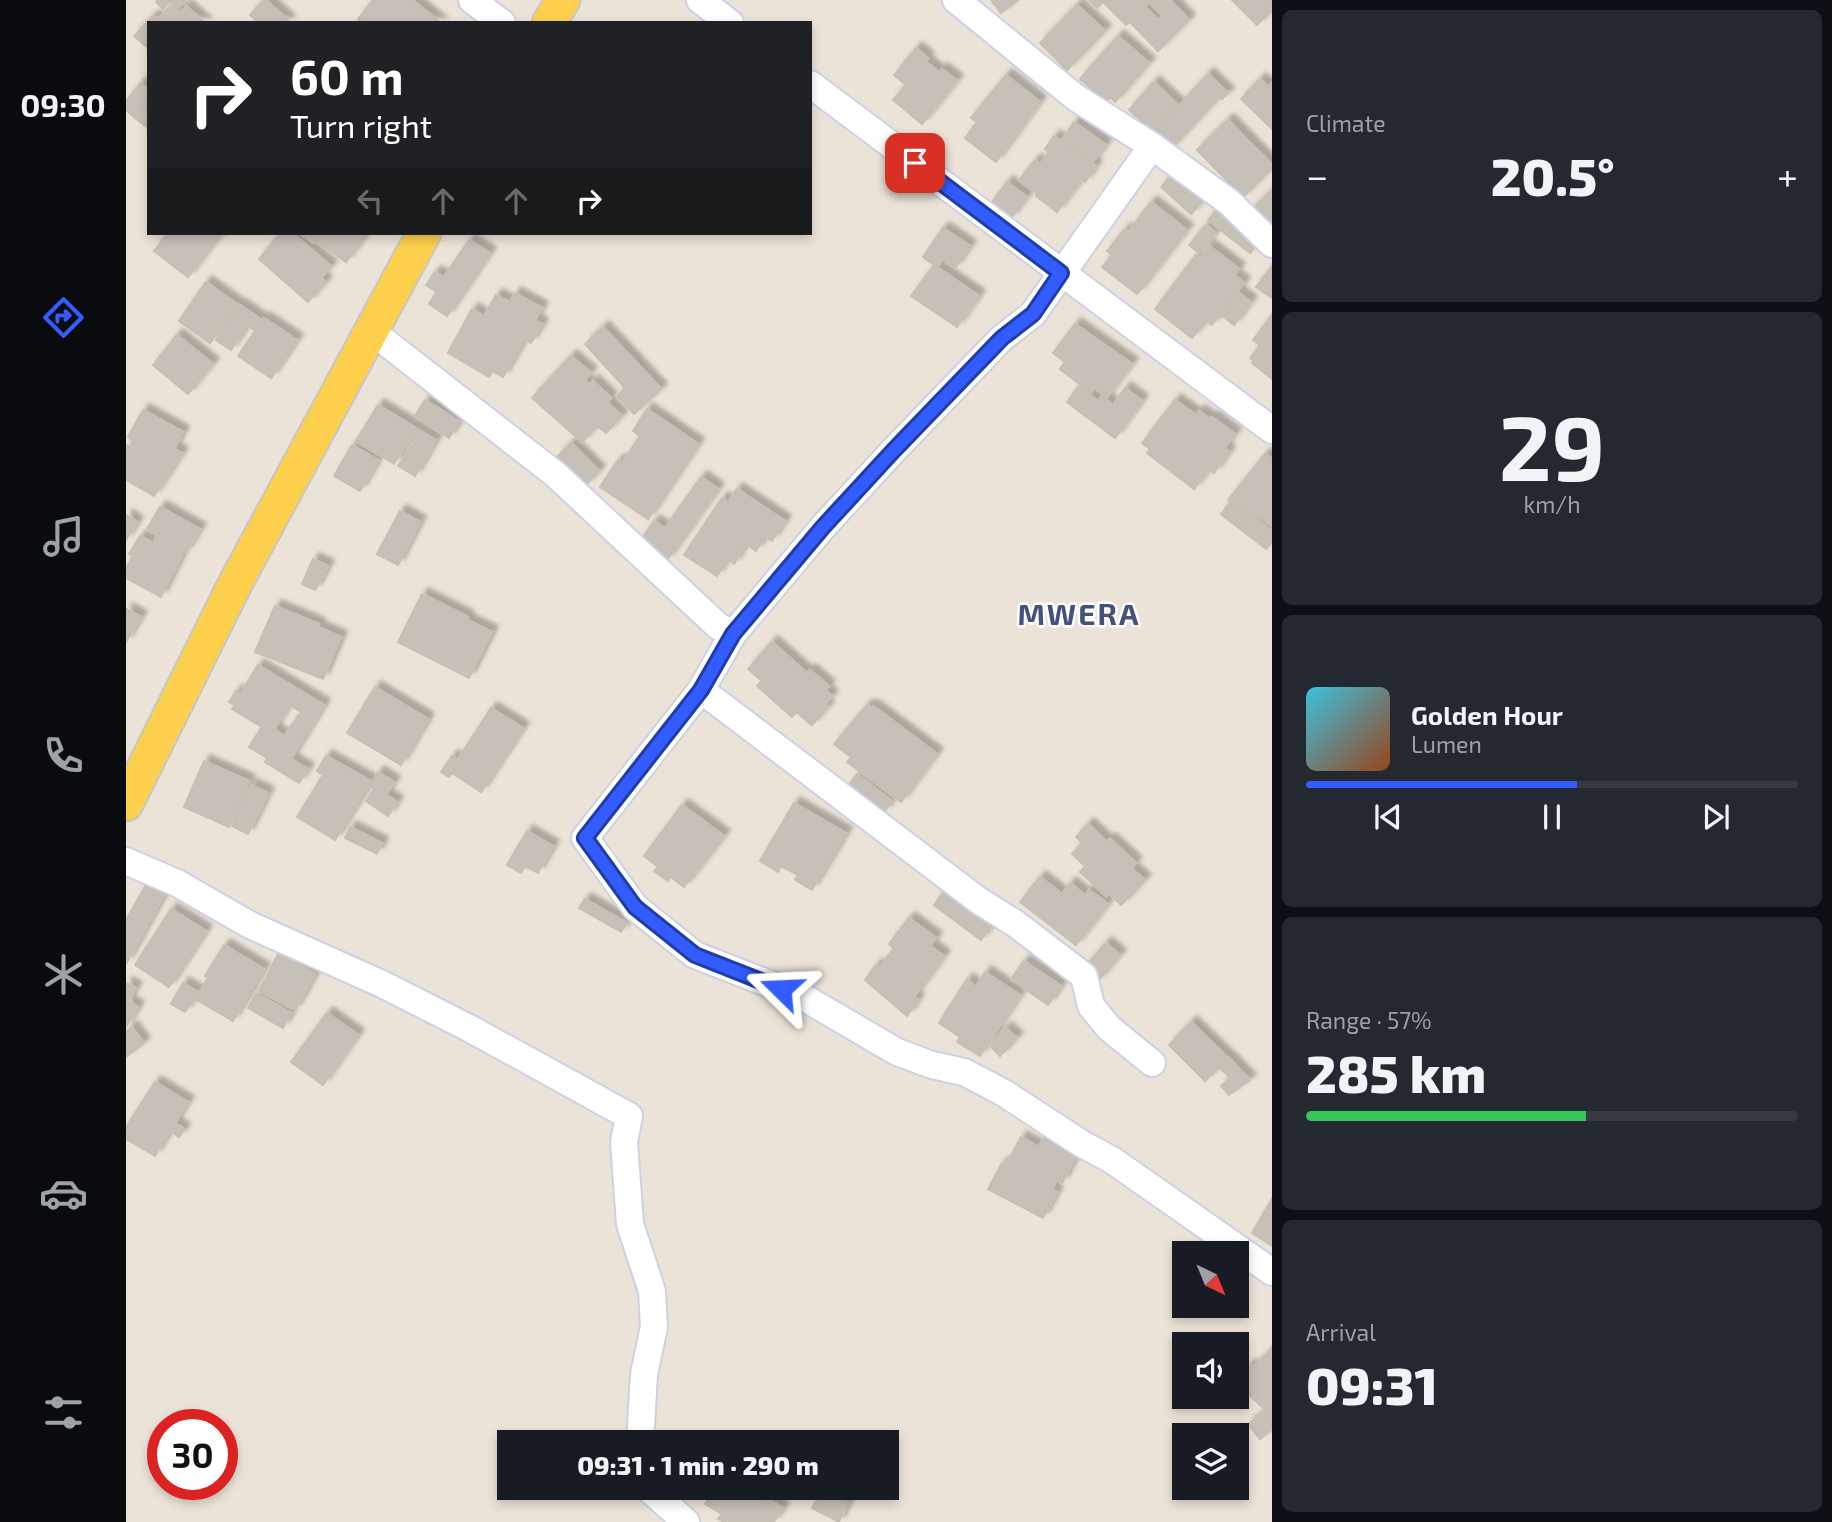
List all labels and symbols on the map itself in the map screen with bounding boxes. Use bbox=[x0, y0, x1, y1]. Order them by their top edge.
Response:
pin bbox=[885, 133, 945, 193]
district label: MWERA bbox=[1018, 595, 1141, 631]
position arrow bbox=[744, 952, 818, 1026]
north arrow bbox=[1172, 1241, 1250, 1318]
speed limit sign: 30 bbox=[147, 1409, 238, 1500]

